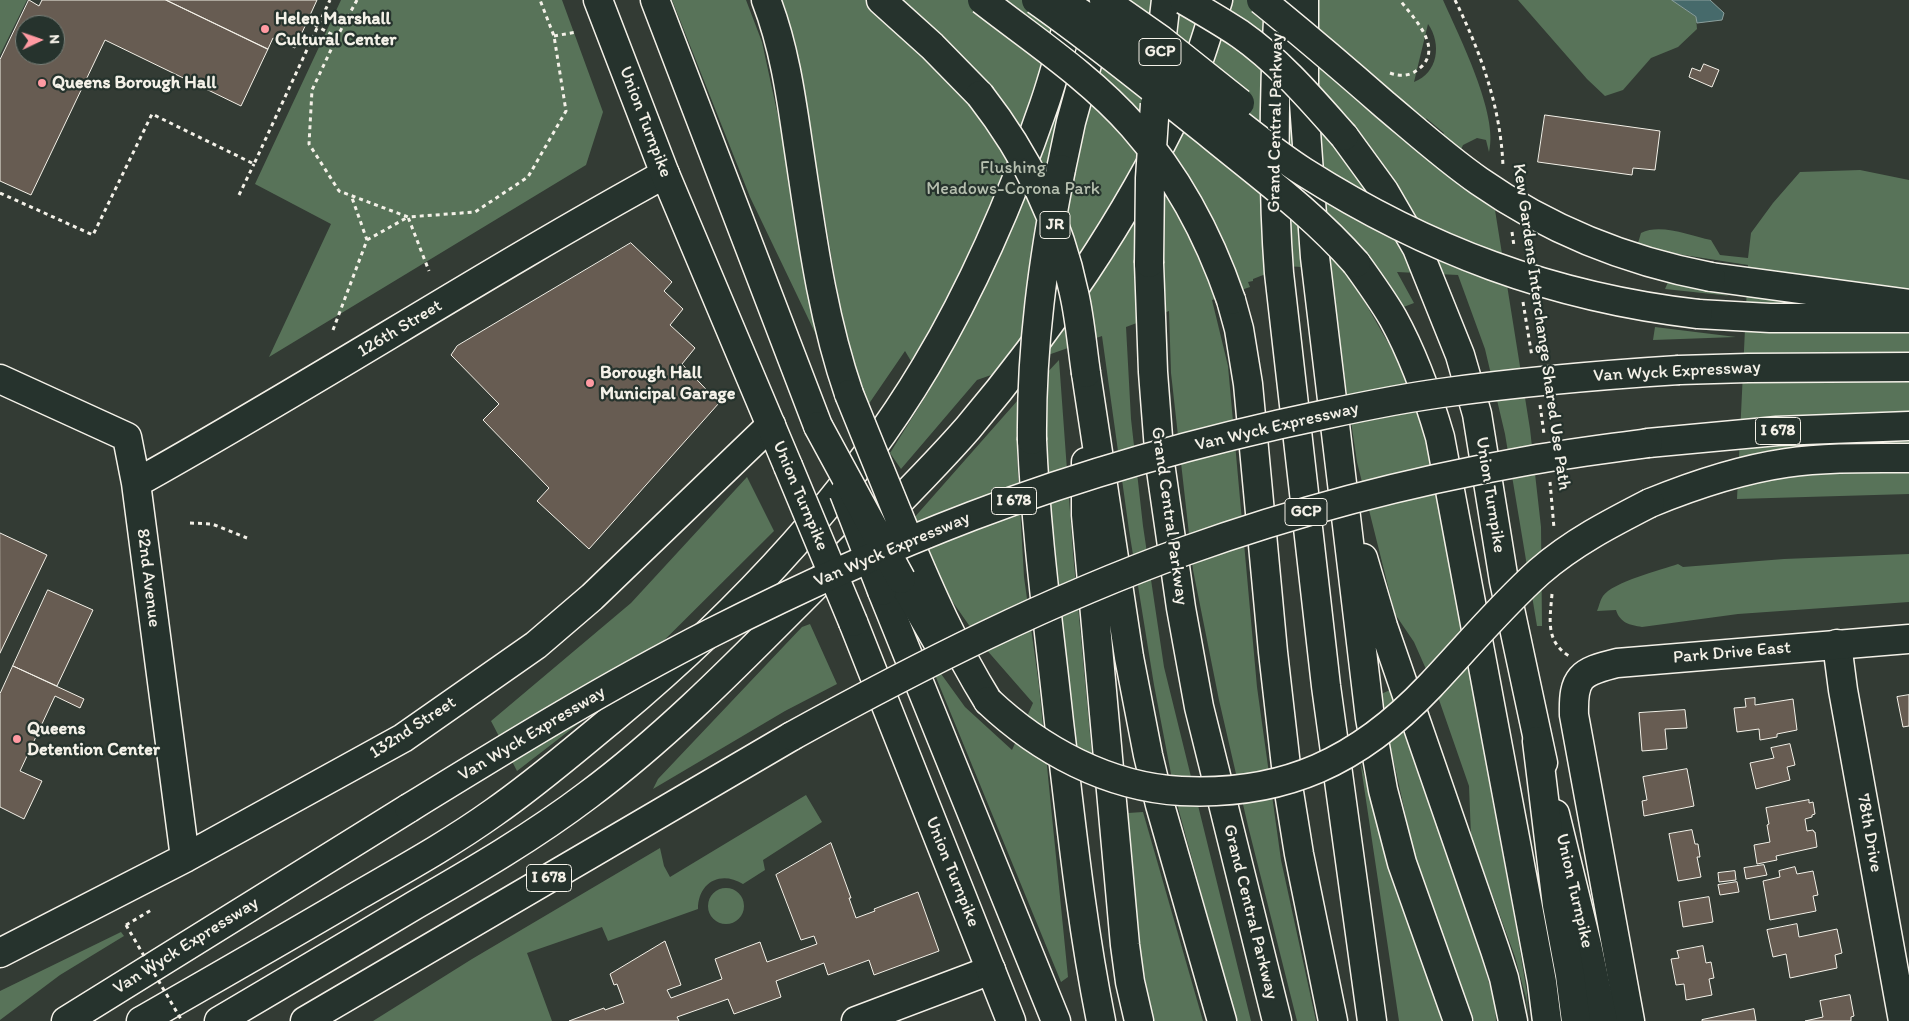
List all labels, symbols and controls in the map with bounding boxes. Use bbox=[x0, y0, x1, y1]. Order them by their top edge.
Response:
place label: Helen Marshall Cultural Center bbox=[275, 8, 396, 50]
north arrow bbox=[15, 15, 65, 65]
marker: Helen Marshall Cultural Center bbox=[259, 23, 271, 35]
street label: Grand Central Parkway bbox=[1264, 33, 1288, 213]
text: N bbox=[46, 34, 63, 44]
road number: GCP bbox=[1139, 38, 1181, 66]
street label: Union Turnpike bbox=[614, 63, 676, 181]
place label: Queens Borough Hall bbox=[52, 72, 216, 94]
marker: Queens Borough Hall bbox=[36, 77, 48, 89]
park label: Flushing Meadows-Corona Park bbox=[926, 157, 1100, 200]
street label: Kew Gardens Interchange Shared Use Path bbox=[1507, 162, 1575, 492]
road number: JR bbox=[1040, 212, 1070, 238]
street label: 126th Street bbox=[354, 295, 446, 363]
street label: Van Wyck Expressway bbox=[1593, 357, 1761, 387]
place label: Borough Hall Municipal Garage bbox=[600, 362, 735, 404]
marker: Borough Hall Municipal Garage bbox=[584, 377, 596, 389]
street label: Van Wyck Expressway bbox=[1193, 398, 1361, 456]
road number: I 678 bbox=[1756, 418, 1800, 444]
street label: Grand Central Parkway bbox=[1146, 426, 1192, 606]
street label: Union Turnpike bbox=[1470, 435, 1510, 555]
street label: Union Turnpike bbox=[767, 438, 833, 554]
road number: I 678 bbox=[992, 488, 1036, 514]
road number: GCP bbox=[1285, 498, 1327, 526]
street label: Van Wyck Expressway bbox=[811, 507, 973, 593]
street label: 82nd Avenue bbox=[131, 527, 165, 629]
street label: Park Drive East bbox=[1672, 637, 1792, 669]
street label: Van Wyck Expressway bbox=[455, 682, 609, 786]
street label: 132nd Street bbox=[366, 692, 460, 764]
place label: Queens Detention Center bbox=[27, 718, 160, 761]
marker: Queens Detention Center bbox=[11, 733, 23, 745]
street label: 78th Drive bbox=[1851, 792, 1887, 874]
street label: Union Turnpike bbox=[920, 814, 984, 930]
street label: Grand Central Parkway bbox=[1218, 822, 1282, 1002]
street label: Union Turnpike bbox=[1550, 832, 1598, 950]
road number: I 678 bbox=[526, 864, 572, 891]
street label: Van Wyck Expressway bbox=[109, 892, 263, 1000]

